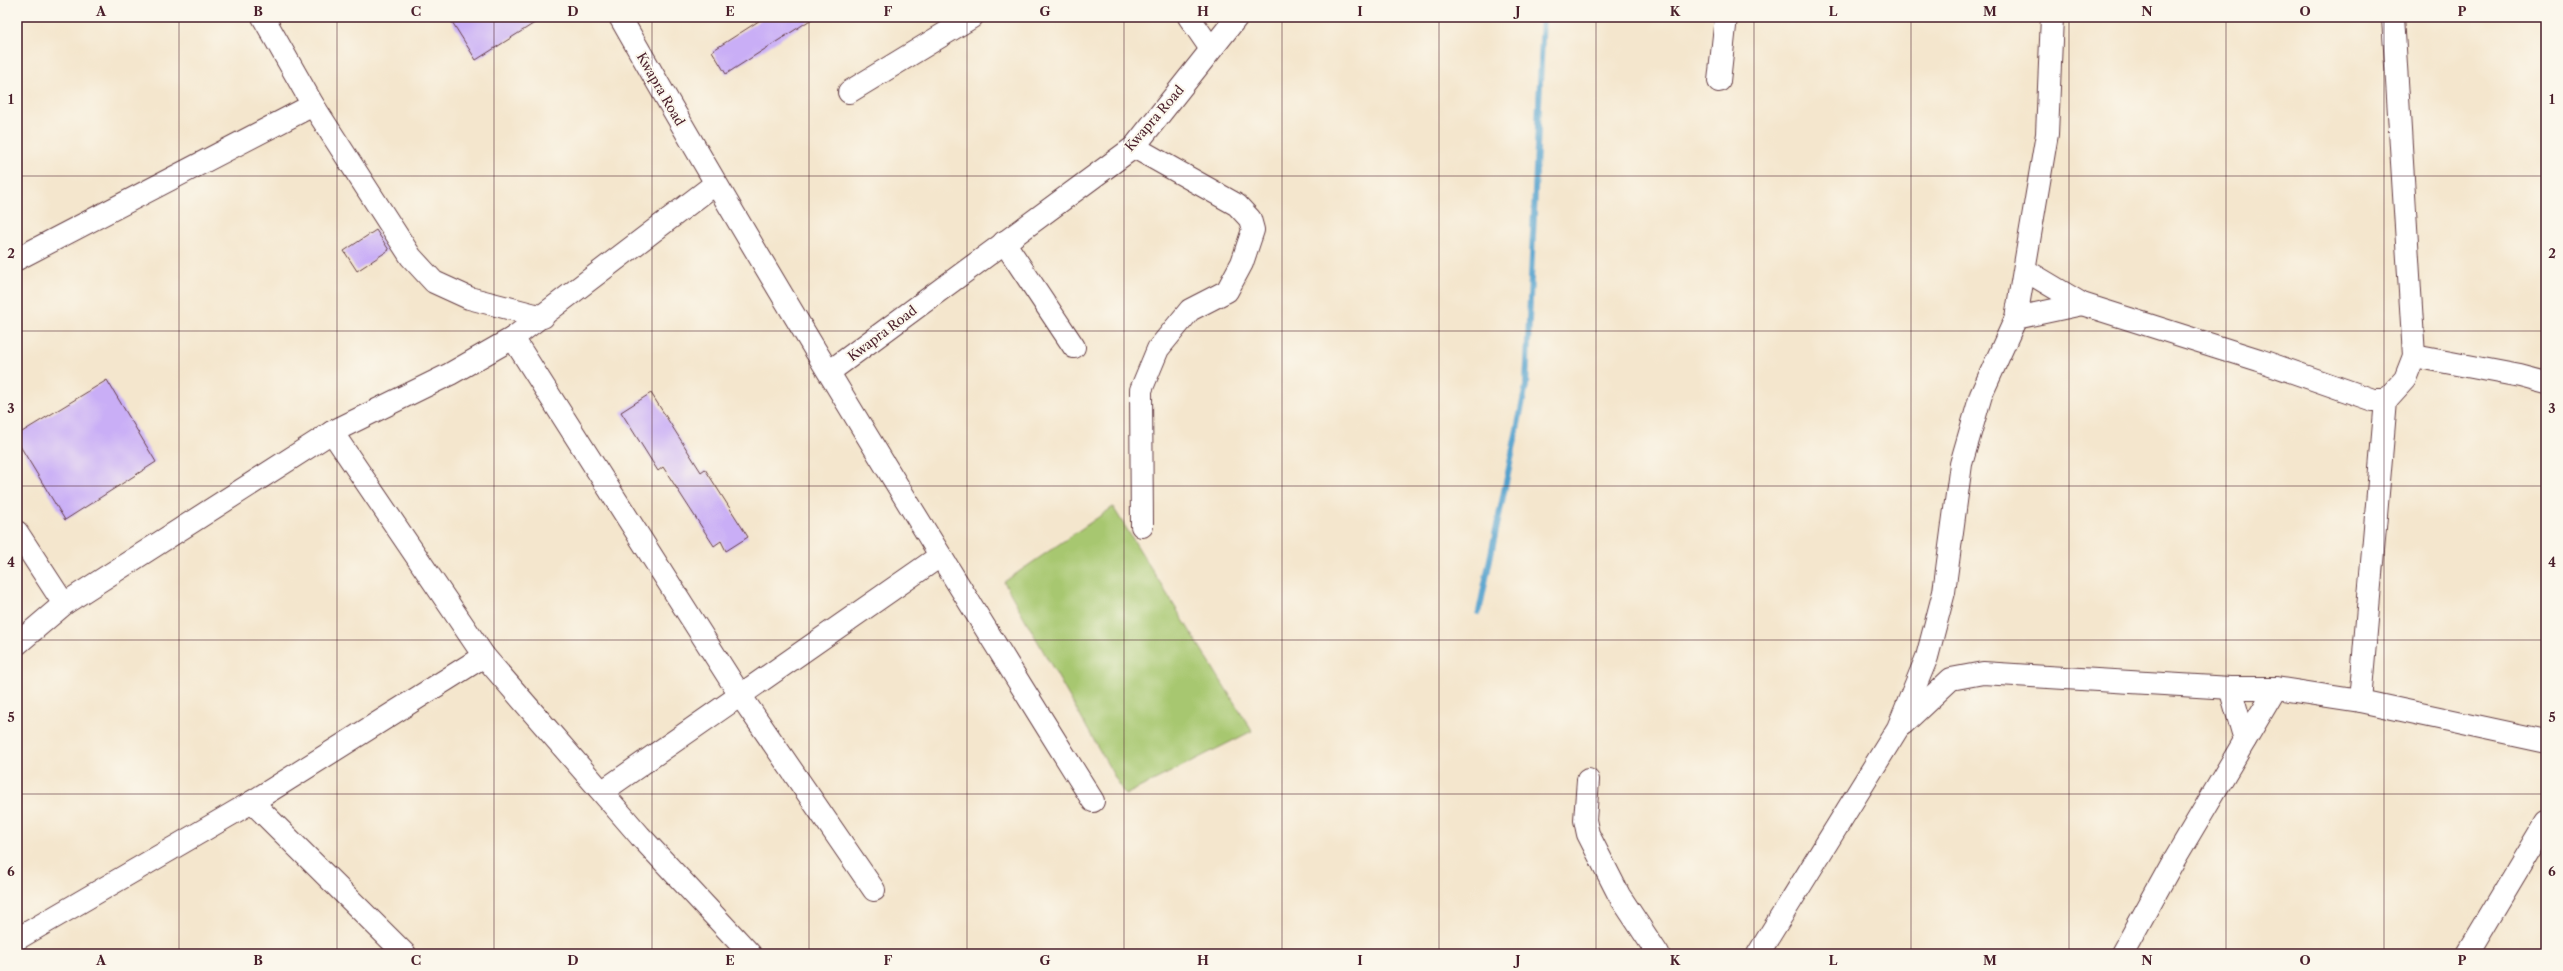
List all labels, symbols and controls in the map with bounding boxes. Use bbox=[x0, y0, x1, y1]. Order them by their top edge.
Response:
text: A bbox=[95, 3, 107, 19]
text: B bbox=[253, 3, 263, 19]
text: C bbox=[411, 3, 421, 19]
text: D bbox=[567, 3, 579, 19]
text: E bbox=[725, 3, 735, 19]
text: F bbox=[884, 3, 893, 19]
text: G bbox=[1039, 3, 1051, 19]
text: H bbox=[1197, 3, 1209, 19]
text: I bbox=[1357, 3, 1363, 19]
text: J bbox=[1513, 3, 1521, 19]
text: K bbox=[1670, 3, 1681, 19]
text: L bbox=[1829, 3, 1838, 19]
text: M bbox=[1983, 3, 1997, 19]
text: N bbox=[2141, 3, 2153, 19]
text: O bbox=[2299, 3, 2311, 19]
text: P bbox=[2458, 3, 2467, 19]
street label: Kwapra Road bbox=[634, 50, 688, 129]
street label: Kwapra Road bbox=[1121, 82, 1187, 154]
text: 1 bbox=[8, 91, 14, 107]
text: 1 bbox=[2549, 91, 2555, 107]
text: 2 bbox=[7, 245, 15, 261]
text: 2 bbox=[2548, 245, 2556, 261]
street label: Kwapra Road bbox=[844, 302, 920, 364]
text: 3 bbox=[7, 400, 15, 416]
text: 3 bbox=[2548, 400, 2556, 416]
text: 4 bbox=[7, 554, 15, 570]
text: 4 bbox=[2548, 554, 2556, 570]
text: 5 bbox=[7, 709, 15, 725]
text: 5 bbox=[2548, 709, 2556, 725]
text: 6 bbox=[7, 863, 15, 879]
text: 6 bbox=[2548, 863, 2556, 879]
text: A bbox=[95, 952, 107, 968]
text: B bbox=[253, 952, 263, 968]
text: C bbox=[411, 952, 421, 968]
text: D bbox=[567, 952, 579, 968]
text: E bbox=[725, 952, 735, 968]
text: F bbox=[884, 952, 893, 968]
text: G bbox=[1039, 952, 1051, 968]
text: H bbox=[1197, 952, 1209, 968]
text: I bbox=[1357, 952, 1363, 968]
text: J bbox=[1513, 952, 1521, 968]
text: K bbox=[1670, 952, 1681, 968]
text: L bbox=[1829, 952, 1838, 968]
text: M bbox=[1983, 952, 1997, 968]
text: N bbox=[2141, 952, 2153, 968]
text: O bbox=[2299, 952, 2311, 968]
text: P bbox=[2458, 952, 2467, 968]

